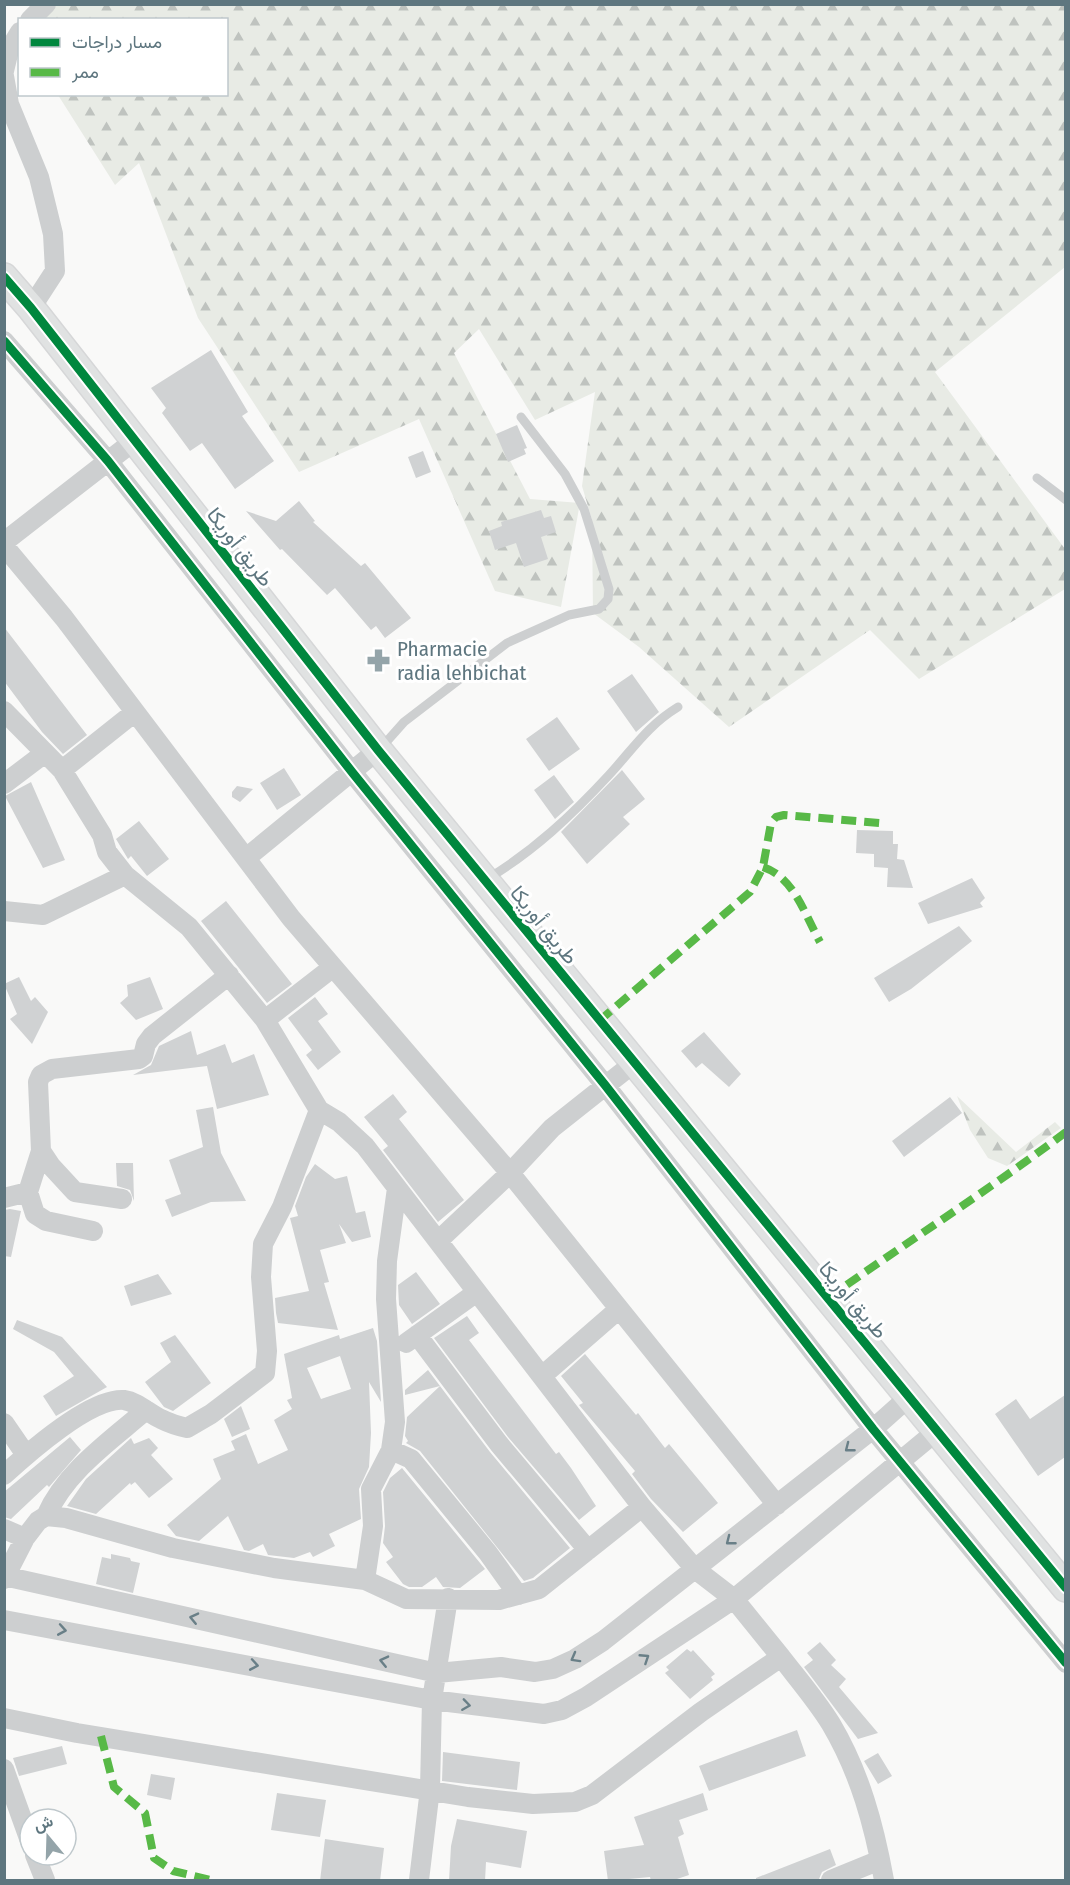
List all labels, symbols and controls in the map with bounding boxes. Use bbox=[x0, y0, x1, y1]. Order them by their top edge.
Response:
legend bbox=[18, 18, 228, 96]
text: مسار دراجات bbox=[72, 31, 162, 53]
text: ممر bbox=[71, 61, 99, 83]
street label: طريق أوريكا bbox=[201, 502, 279, 592]
place label: Pharmacie radia lehbichat bbox=[397, 636, 526, 686]
pharmacy icon: Pharmacie radia lehbichat bbox=[366, 648, 392, 674]
street label: طريق أوريكا bbox=[504, 880, 584, 970]
street label: طريق أوريكا bbox=[813, 1256, 893, 1344]
one-way arrow bbox=[845, 1440, 856, 1451]
one-way arrow bbox=[726, 1534, 737, 1545]
one-way arrow bbox=[189, 1613, 199, 1626]
one-way arrow bbox=[57, 1624, 67, 1636]
one-way arrow bbox=[571, 1651, 581, 1662]
one-way arrow bbox=[639, 1654, 650, 1665]
one-way arrow bbox=[380, 1656, 390, 1669]
one-way arrow bbox=[249, 1658, 259, 1671]
one-way arrow bbox=[462, 1698, 471, 1710]
north arrow bbox=[18, 1807, 78, 1867]
text: ش bbox=[31, 1811, 55, 1835]

